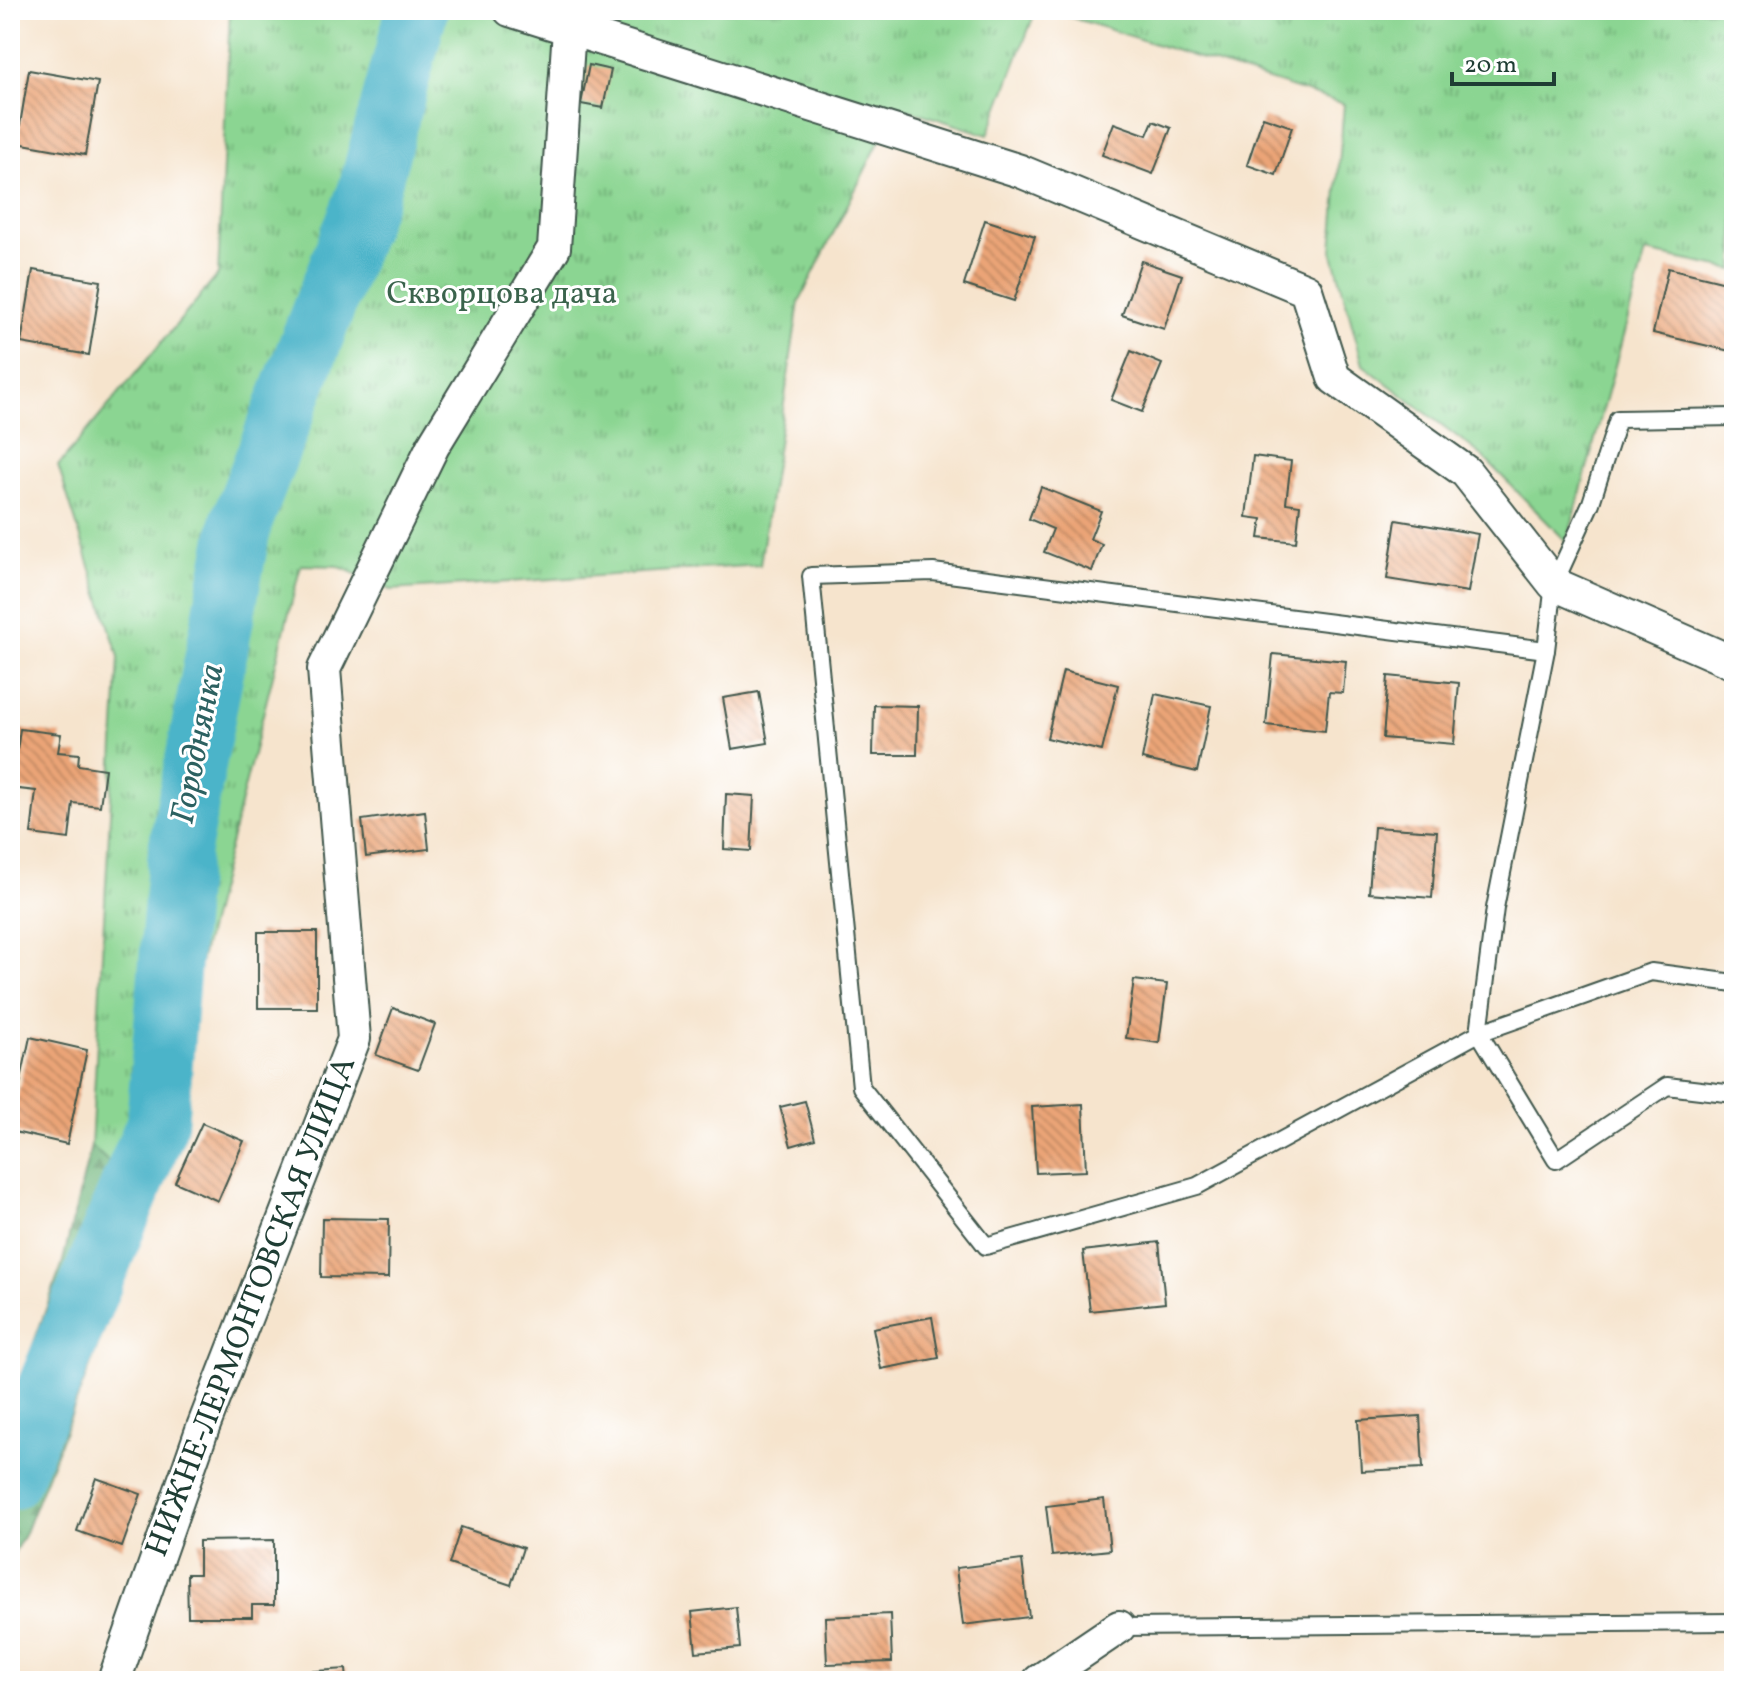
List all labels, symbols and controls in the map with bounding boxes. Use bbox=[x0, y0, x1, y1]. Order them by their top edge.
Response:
scale bar bbox=[1452, 36, 1554, 86]
text: 20 m bbox=[1464, 49, 1517, 83]
park label: Скворцова дача bbox=[387, 273, 617, 317]
water label: Городнянка bbox=[161, 660, 237, 828]
street label: НИЖНЕ-ЛЕРМОНТОВСКАЯ УЛИЦА bbox=[136, 1050, 368, 1564]

